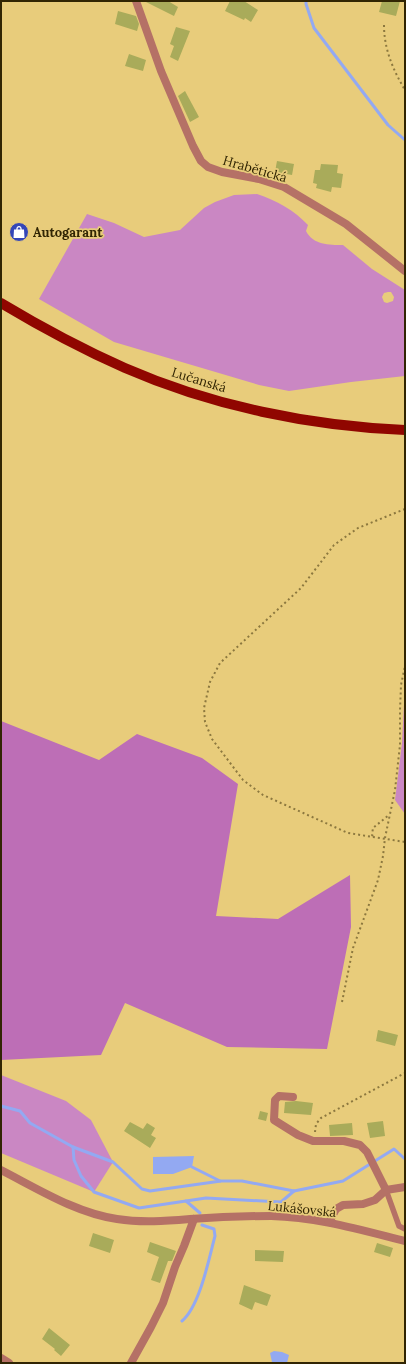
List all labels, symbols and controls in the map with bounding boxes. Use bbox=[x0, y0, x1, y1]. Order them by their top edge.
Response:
street label: Hrabětická bbox=[221, 152, 289, 186]
shop icon: Autogarant bbox=[8, 221, 30, 243]
place label: Autogarant bbox=[33, 224, 103, 241]
street label: Lučanská bbox=[170, 364, 229, 396]
street label: Lukášovská bbox=[267, 1197, 337, 1221]

